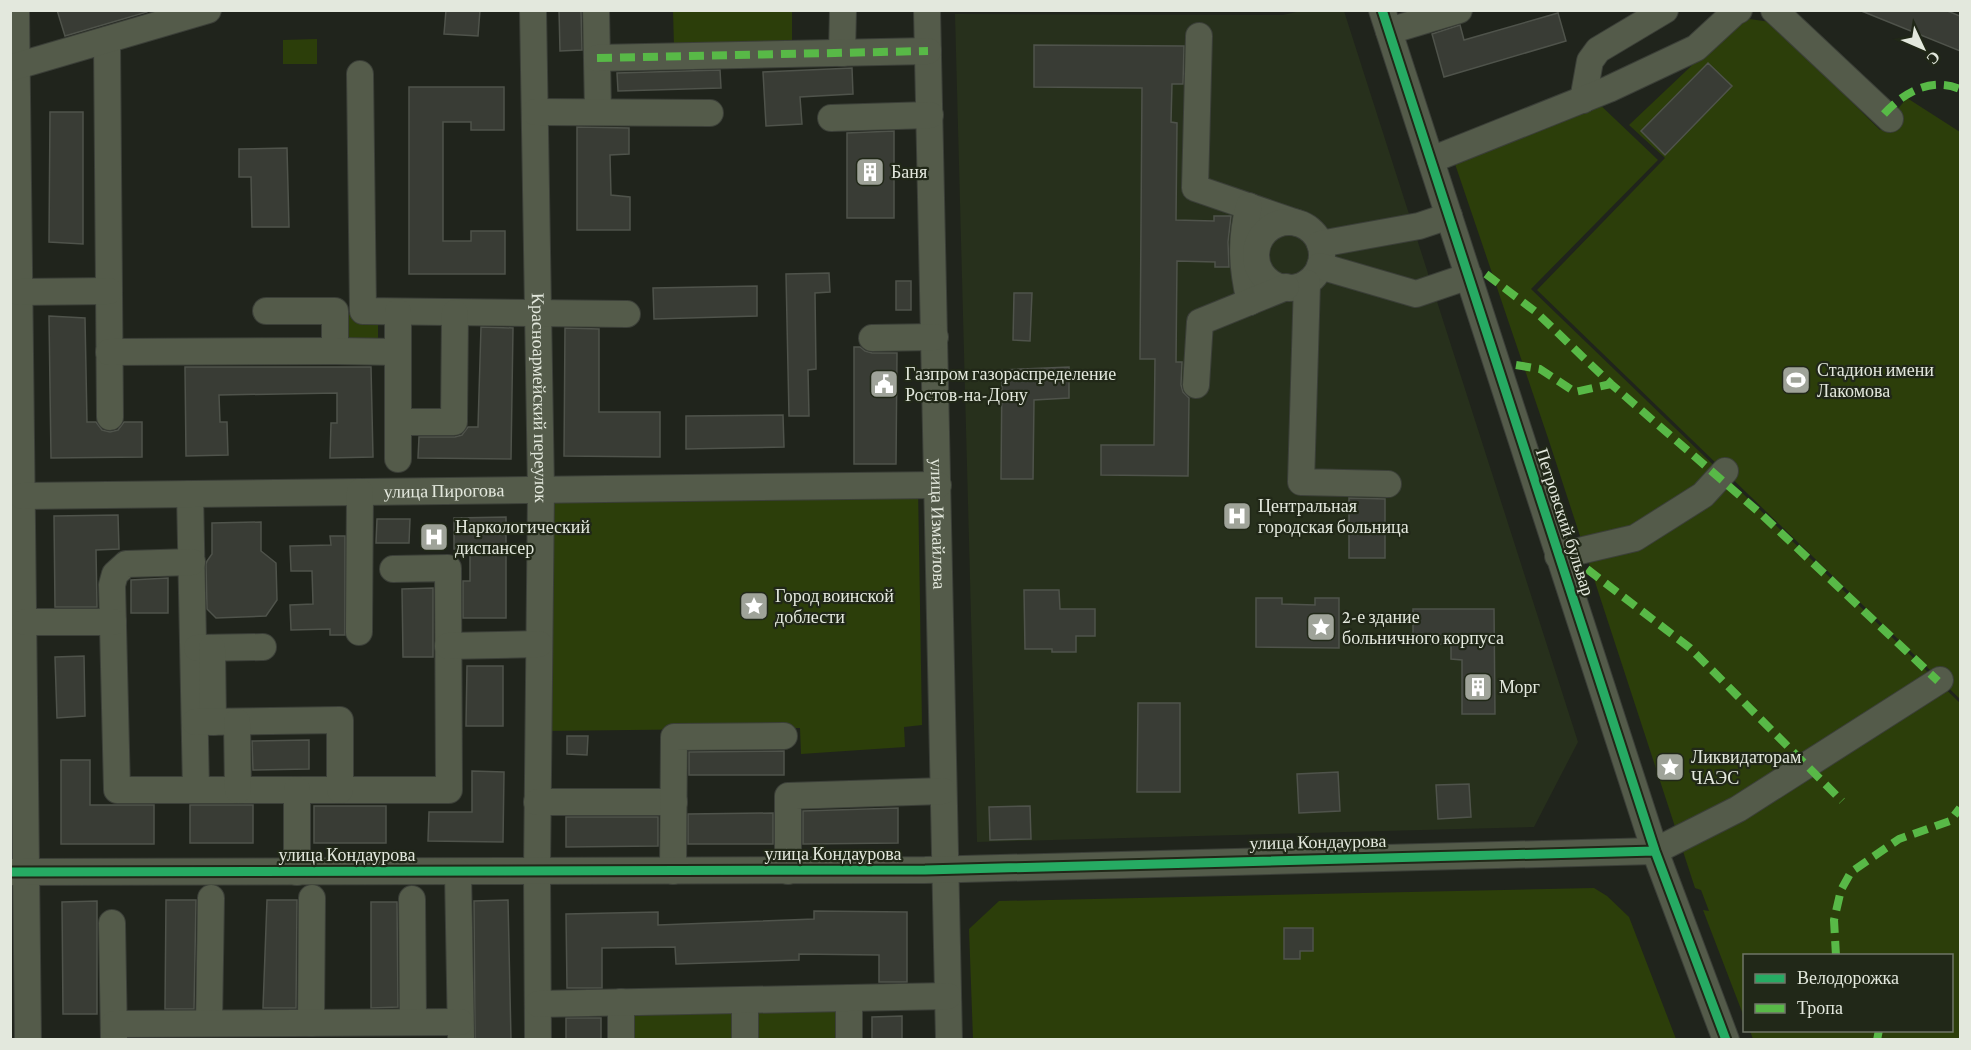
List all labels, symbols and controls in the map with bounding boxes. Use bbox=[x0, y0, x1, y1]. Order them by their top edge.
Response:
north arrow bbox=[1893, 18, 1953, 78]
text: С bbox=[1923, 48, 1944, 68]
building icon: Баня bbox=[854, 156, 886, 188]
place label: Баня bbox=[891, 162, 927, 182]
street label: Красноармейский переулок bbox=[528, 293, 551, 503]
place label: Стадион имени Лакомова bbox=[1817, 360, 1934, 401]
place label: Газпром газораспределение Ростов-на-Дону bbox=[905, 364, 1116, 405]
sports icon: Стадион имени Лакомова bbox=[1780, 364, 1812, 396]
public building icon: Газпром газораспределение Ростов-на-Дону bbox=[868, 368, 900, 400]
street label: Петровский бульвар bbox=[1532, 446, 1598, 598]
street label: улица Измайлова bbox=[927, 458, 949, 590]
street label: улица Пирогова bbox=[384, 480, 504, 502]
place label: Центральная городская больница bbox=[1258, 496, 1409, 537]
hospital icon: Центральная городская больница bbox=[1221, 500, 1253, 532]
place label: Наркологический диспансер bbox=[455, 517, 590, 558]
hospital icon: Наркологический диспансер bbox=[418, 521, 450, 553]
place label: Город воинской доблести bbox=[775, 586, 894, 627]
place icon: Город воинской доблести bbox=[738, 590, 770, 622]
place label: 2-е здание больничного корпуса bbox=[1342, 607, 1504, 648]
place icon: 2-е здание больничного корпуса bbox=[1305, 611, 1337, 643]
building icon: Морг bbox=[1462, 671, 1494, 703]
place label: Морг bbox=[1499, 677, 1540, 697]
place label: Ликвидаторам ЧАЭС bbox=[1691, 747, 1801, 788]
place icon: Ликвидаторам ЧАЭС bbox=[1654, 751, 1686, 783]
street label: улица Кондаурова bbox=[1249, 831, 1387, 853]
street label: улица Кондаурова bbox=[764, 844, 902, 864]
street label: улица Кондаурова bbox=[278, 845, 416, 865]
legend bbox=[1743, 954, 1953, 1032]
text: Велодорожка bbox=[1797, 968, 1899, 988]
text: Тропа bbox=[1797, 998, 1843, 1018]

